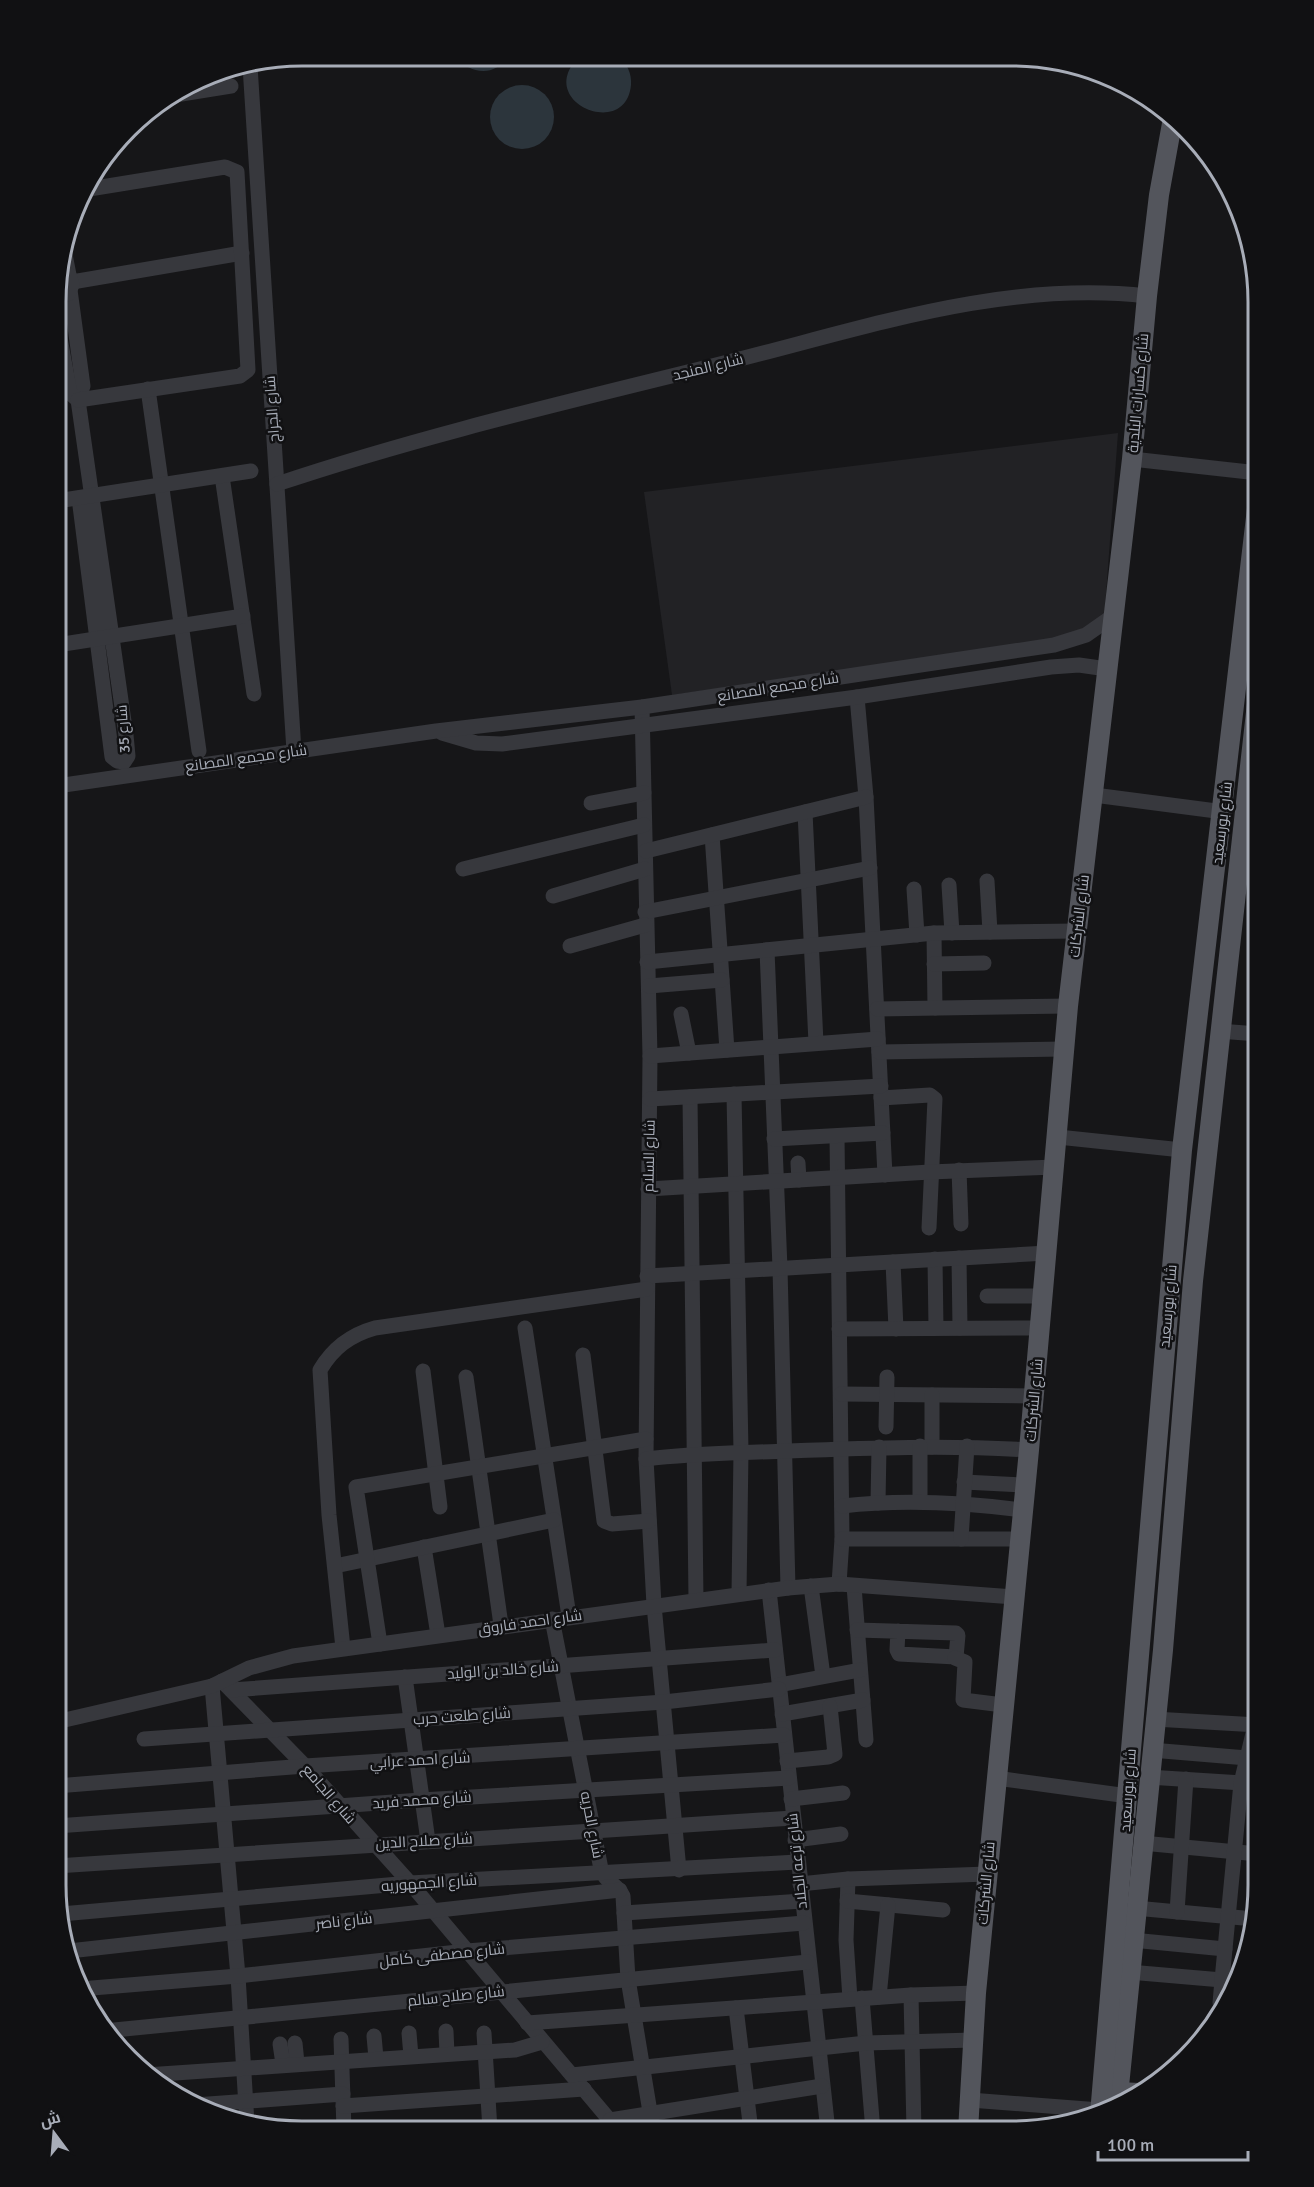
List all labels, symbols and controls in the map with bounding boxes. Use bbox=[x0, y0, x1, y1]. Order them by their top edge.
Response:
street label: شارع كسارات البلدية bbox=[1124, 332, 1154, 454]
street label: شارع المنجد bbox=[671, 350, 746, 386]
street label: شارع الجراج bbox=[261, 375, 285, 443]
street label: شارع مجمع المصانع bbox=[716, 668, 840, 707]
street label: شارع 35 bbox=[112, 704, 136, 754]
street label: شارع مجمع المصانع bbox=[184, 741, 308, 777]
street label: شارع بورسعيد bbox=[1208, 781, 1238, 866]
street label: شارع الشركات bbox=[1065, 874, 1095, 959]
street label: شارع السلام bbox=[639, 1119, 661, 1193]
street label: شارع بورسعيد bbox=[1155, 1264, 1183, 1348]
street label: شارع الشركات bbox=[1021, 1358, 1049, 1442]
street label: شارع احمد فاروق bbox=[477, 1606, 583, 1640]
street label: شارع خالد بن الوليد bbox=[447, 1657, 560, 1685]
street label: شارع طلعت حرب bbox=[413, 1704, 512, 1730]
street label: شارع احمد عرابي bbox=[369, 1748, 471, 1775]
street label: شارع بورسعيد bbox=[1116, 1748, 1142, 1832]
street label: شارع الجامع bbox=[297, 1761, 360, 1829]
street label: شارع محمد فريد bbox=[372, 1788, 472, 1814]
street label: شارع الحريه bbox=[575, 1790, 607, 1860]
street label: شارع ترعه الجلاد bbox=[783, 1812, 813, 1910]
street label: شارع صلاح الدين bbox=[375, 1829, 473, 1855]
street label: شارع الشركات bbox=[973, 1841, 1001, 1925]
street label: شارع الجمهوريه bbox=[380, 1871, 478, 1897]
street label: شارع ناصر bbox=[314, 1909, 374, 1935]
street label: شارع مصطفى كامل bbox=[378, 1939, 506, 1973]
street label: شارع صلاح سالم bbox=[407, 1982, 506, 2012]
north arrow bbox=[24, 2103, 84, 2163]
text: ش bbox=[38, 2107, 63, 2132]
scale bar bbox=[1098, 2124, 1248, 2162]
text: 100 m bbox=[1107, 2134, 1154, 2156]

